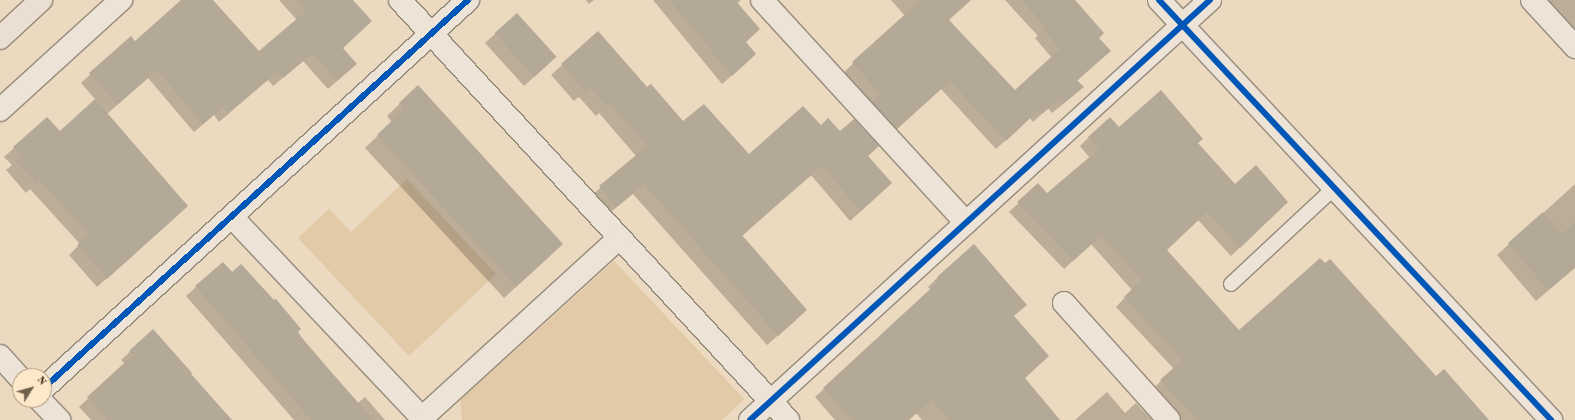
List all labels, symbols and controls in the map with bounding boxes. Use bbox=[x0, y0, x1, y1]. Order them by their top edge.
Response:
north arrow bbox=[12, 368, 52, 408]
text: N bbox=[34, 374, 48, 388]

